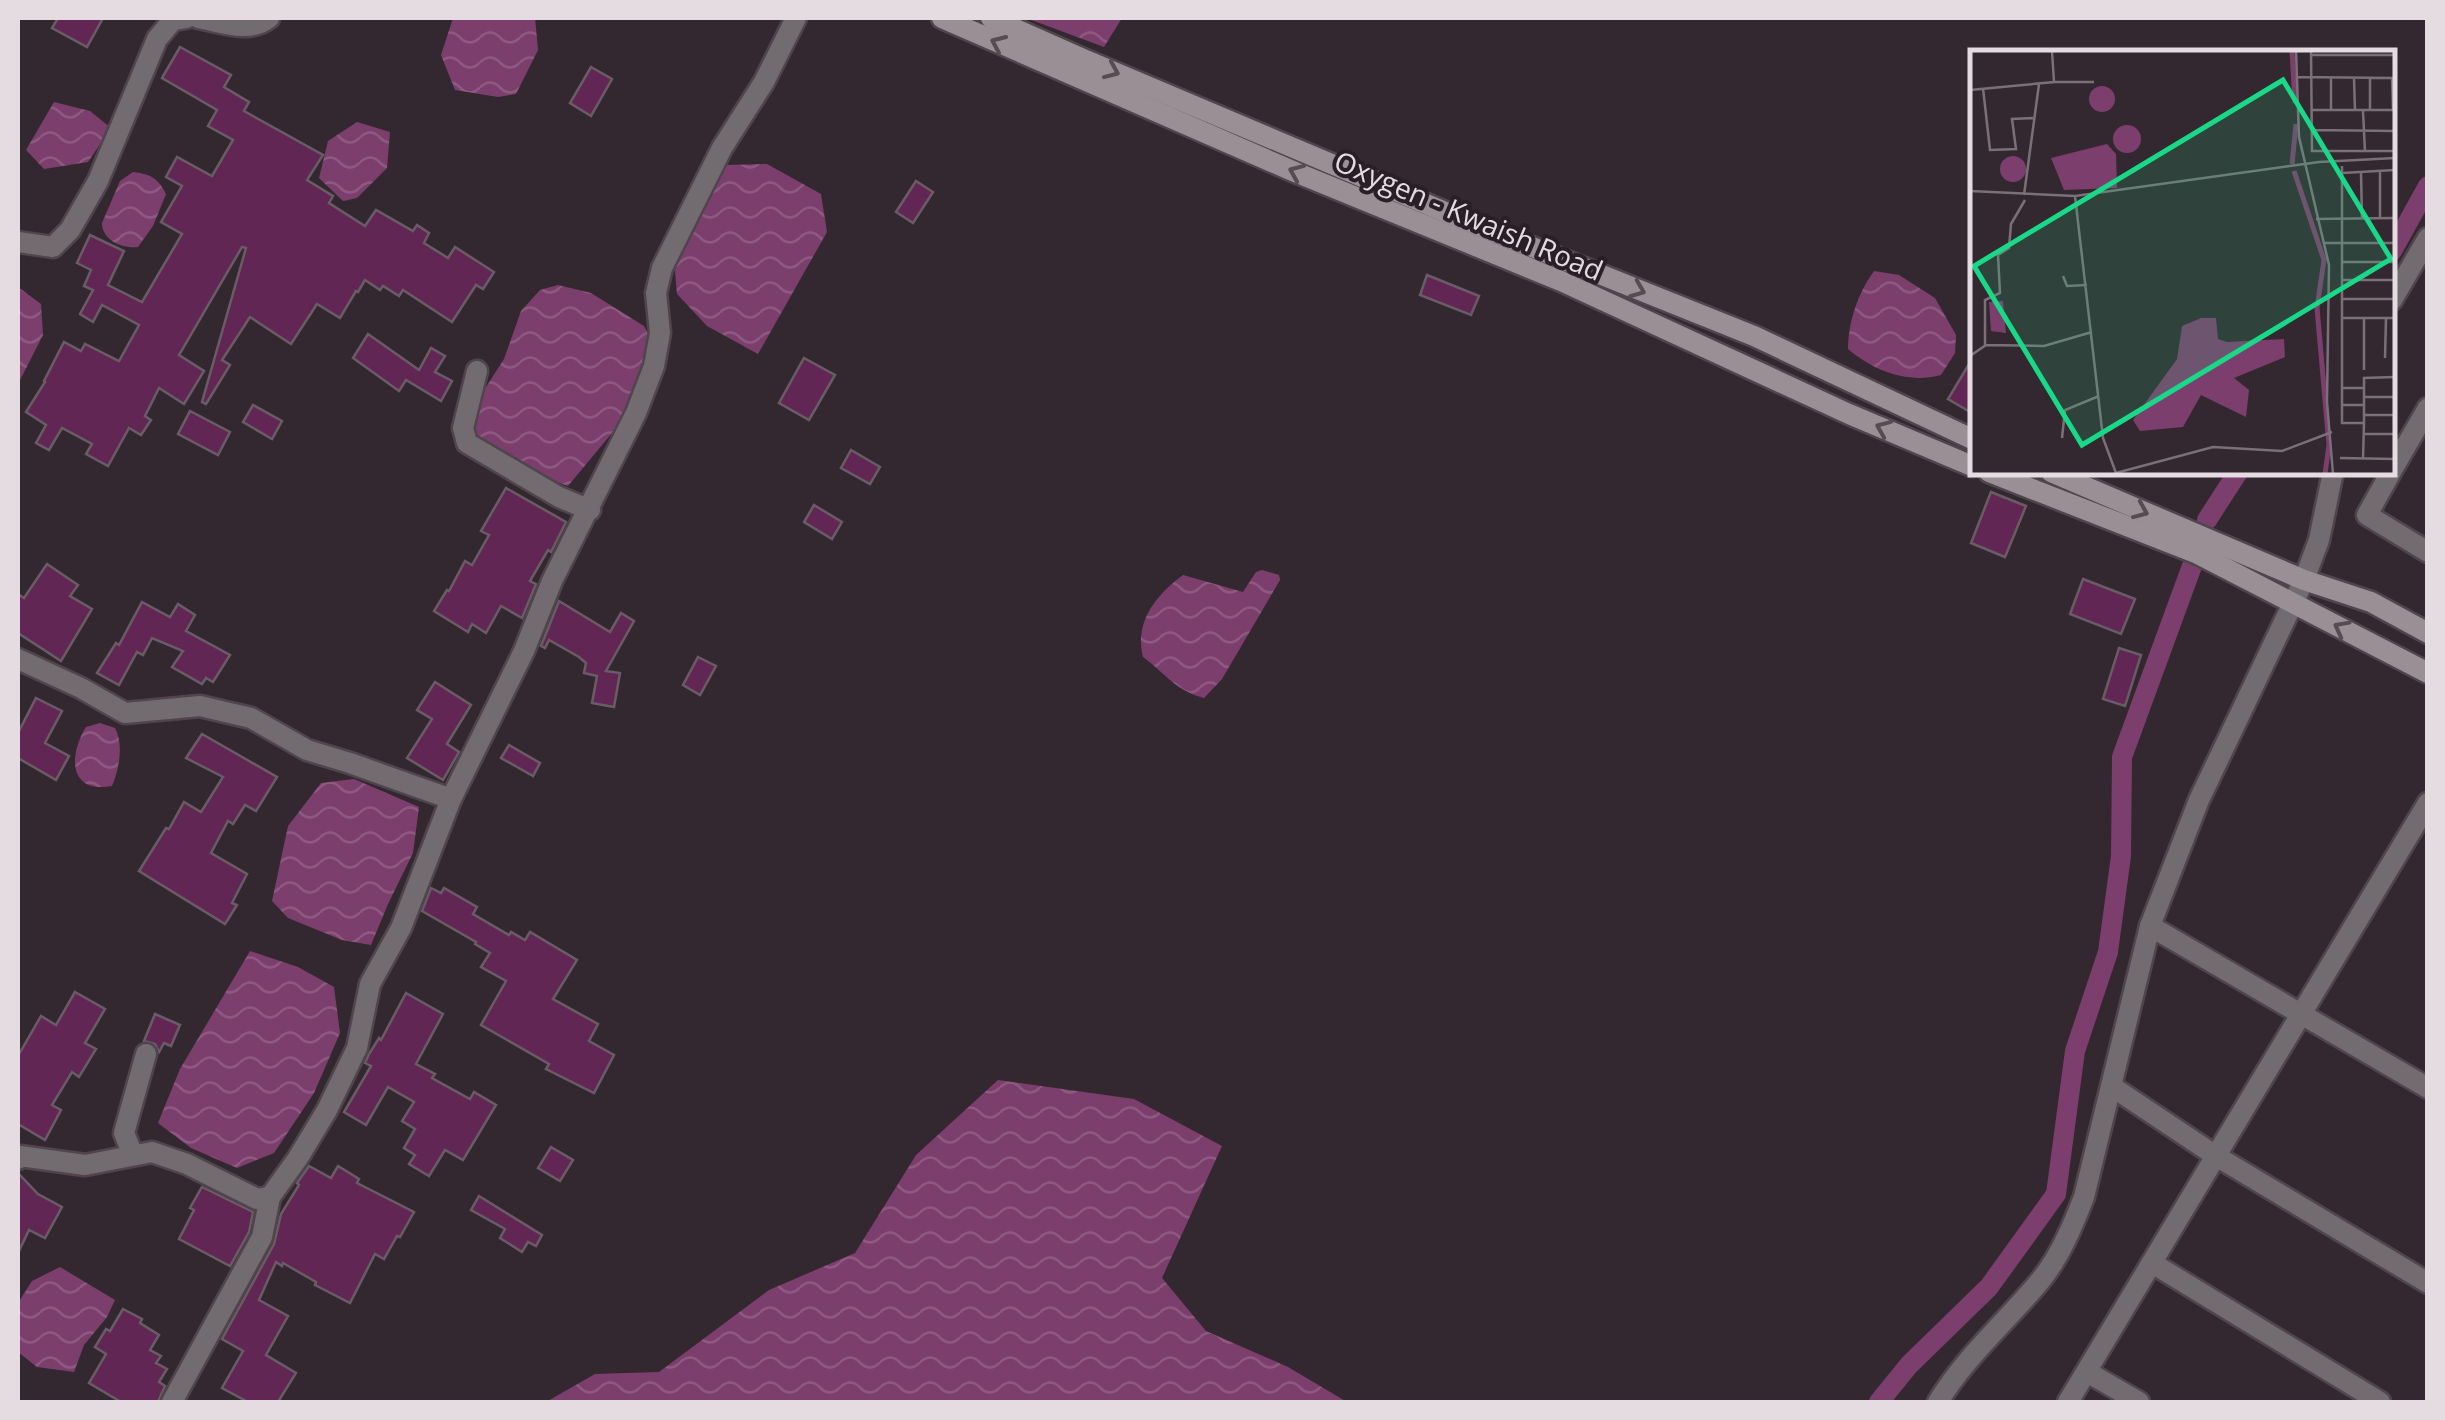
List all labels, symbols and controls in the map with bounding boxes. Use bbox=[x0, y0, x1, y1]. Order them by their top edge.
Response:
one-way arrow bbox=[990, 35, 1008, 55]
inset map bbox=[1970, 50, 2395, 475]
one-way arrow bbox=[1102, 59, 1120, 79]
street label: Oxygen - Kwaish Road bbox=[1329, 141, 1609, 289]
one-way arrow bbox=[1289, 164, 1307, 184]
one-way arrow bbox=[1629, 278, 1646, 298]
one-way arrow bbox=[1875, 420, 1893, 440]
one-way arrow bbox=[2131, 499, 2149, 519]
one-way arrow bbox=[2334, 620, 2352, 640]

